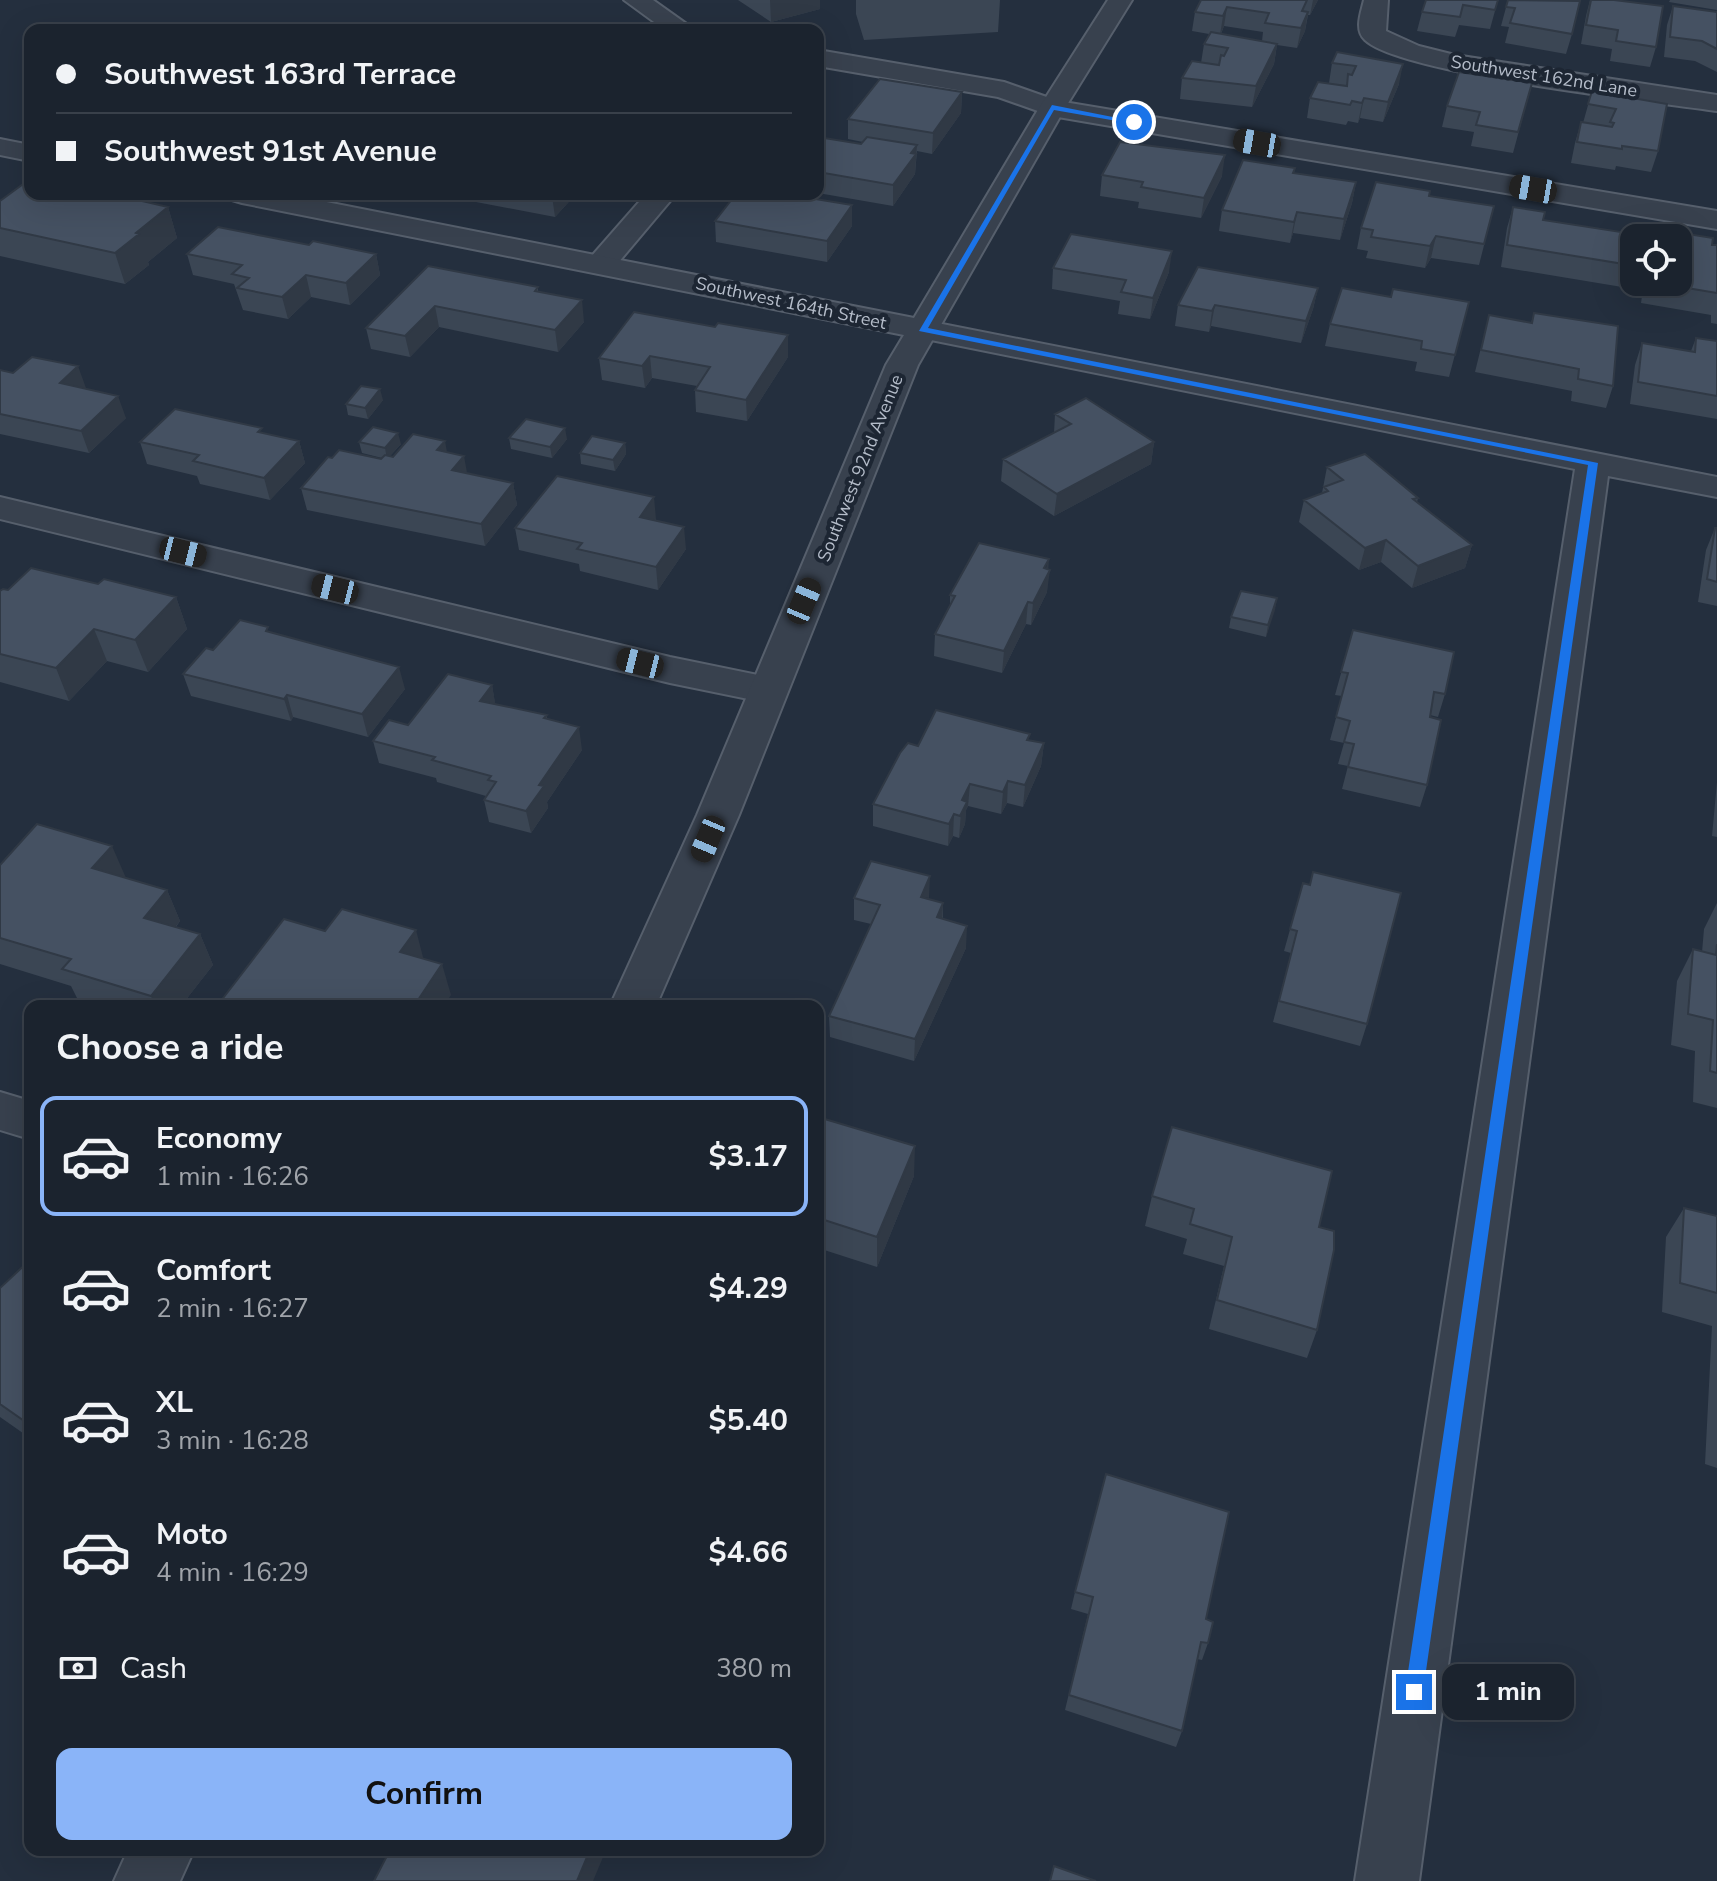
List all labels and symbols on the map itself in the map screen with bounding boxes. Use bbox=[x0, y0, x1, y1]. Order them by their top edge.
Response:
street label: Southwest 162nd Lane bbox=[1449, 49, 1639, 103]
route start bbox=[1116, 104, 1152, 140]
car bbox=[1231, 127, 1283, 159]
car bbox=[1507, 173, 1559, 205]
street label: Southwest 164th Street bbox=[693, 271, 889, 335]
street label: Southwest 92nd Avenue bbox=[811, 371, 909, 565]
car bbox=[157, 535, 209, 569]
car bbox=[309, 572, 361, 606]
car bbox=[784, 574, 824, 628]
car bbox=[614, 646, 666, 680]
car bbox=[688, 812, 728, 866]
callout: 1 min bbox=[1442, 1664, 1574, 1720]
route end bbox=[1396, 1674, 1432, 1710]

